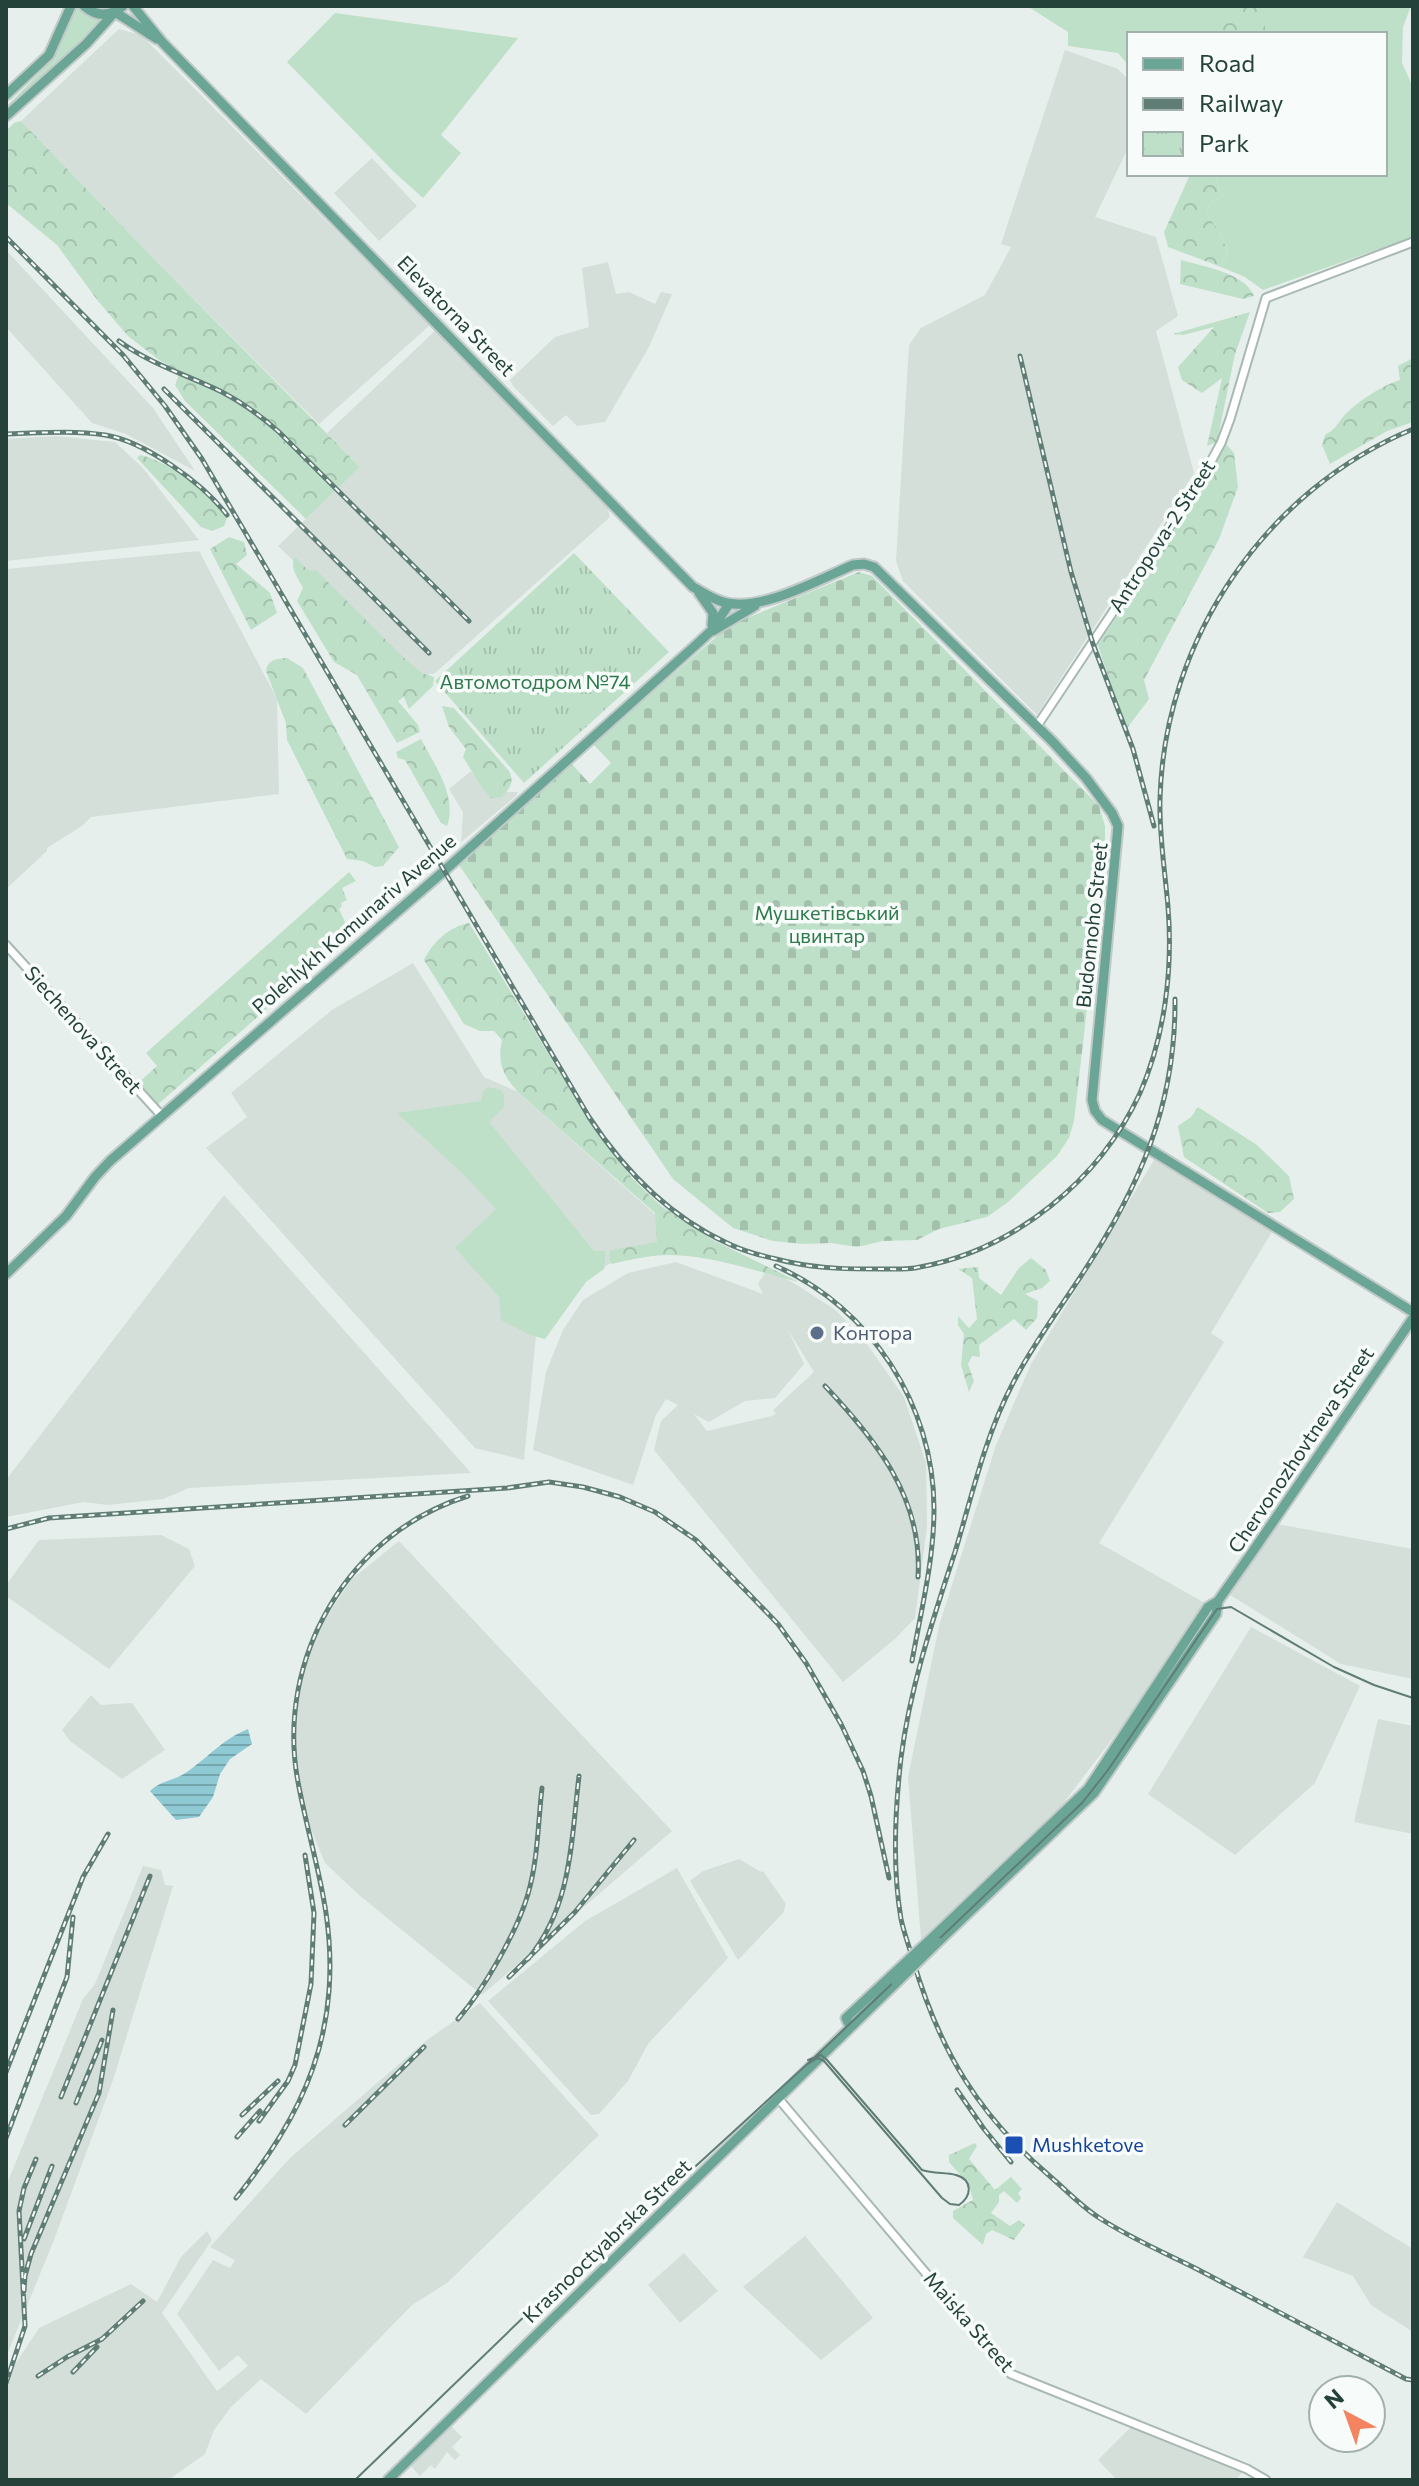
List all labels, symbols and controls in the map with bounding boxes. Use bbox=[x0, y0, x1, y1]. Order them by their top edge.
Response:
legend bbox=[1127, 32, 1387, 176]
text: Road bbox=[1199, 48, 1255, 77]
text: Railway bbox=[1199, 88, 1284, 117]
text: Park bbox=[1199, 128, 1249, 157]
street label: Elevatorna Street bbox=[393, 250, 520, 380]
street label: Antropova-2 Street bbox=[1103, 455, 1219, 616]
park label: Автомотодром №74 bbox=[440, 669, 630, 693]
street label: Polehlykh Komunariv Avenue bbox=[247, 828, 460, 1018]
street label: Budonnoho Street bbox=[1070, 841, 1112, 1009]
park label: Мушкетівський цвинтар bbox=[754, 900, 900, 947]
street label: Siechenova Street bbox=[20, 961, 147, 1098]
place label: Контора bbox=[833, 1320, 912, 1344]
marker: Контора bbox=[808, 1324, 826, 1342]
street label: Chervonozhovtneva Street bbox=[1222, 1342, 1378, 1557]
place label: Mushketove bbox=[1032, 2132, 1144, 2156]
marker: Mushketove bbox=[1003, 2134, 1025, 2156]
street label: Krasnooctyabrska Street bbox=[517, 2153, 696, 2327]
street label: Maiska Street bbox=[920, 2266, 1020, 2377]
north arrow bbox=[1307, 2374, 1387, 2454]
text: N bbox=[1318, 2383, 1349, 2414]

